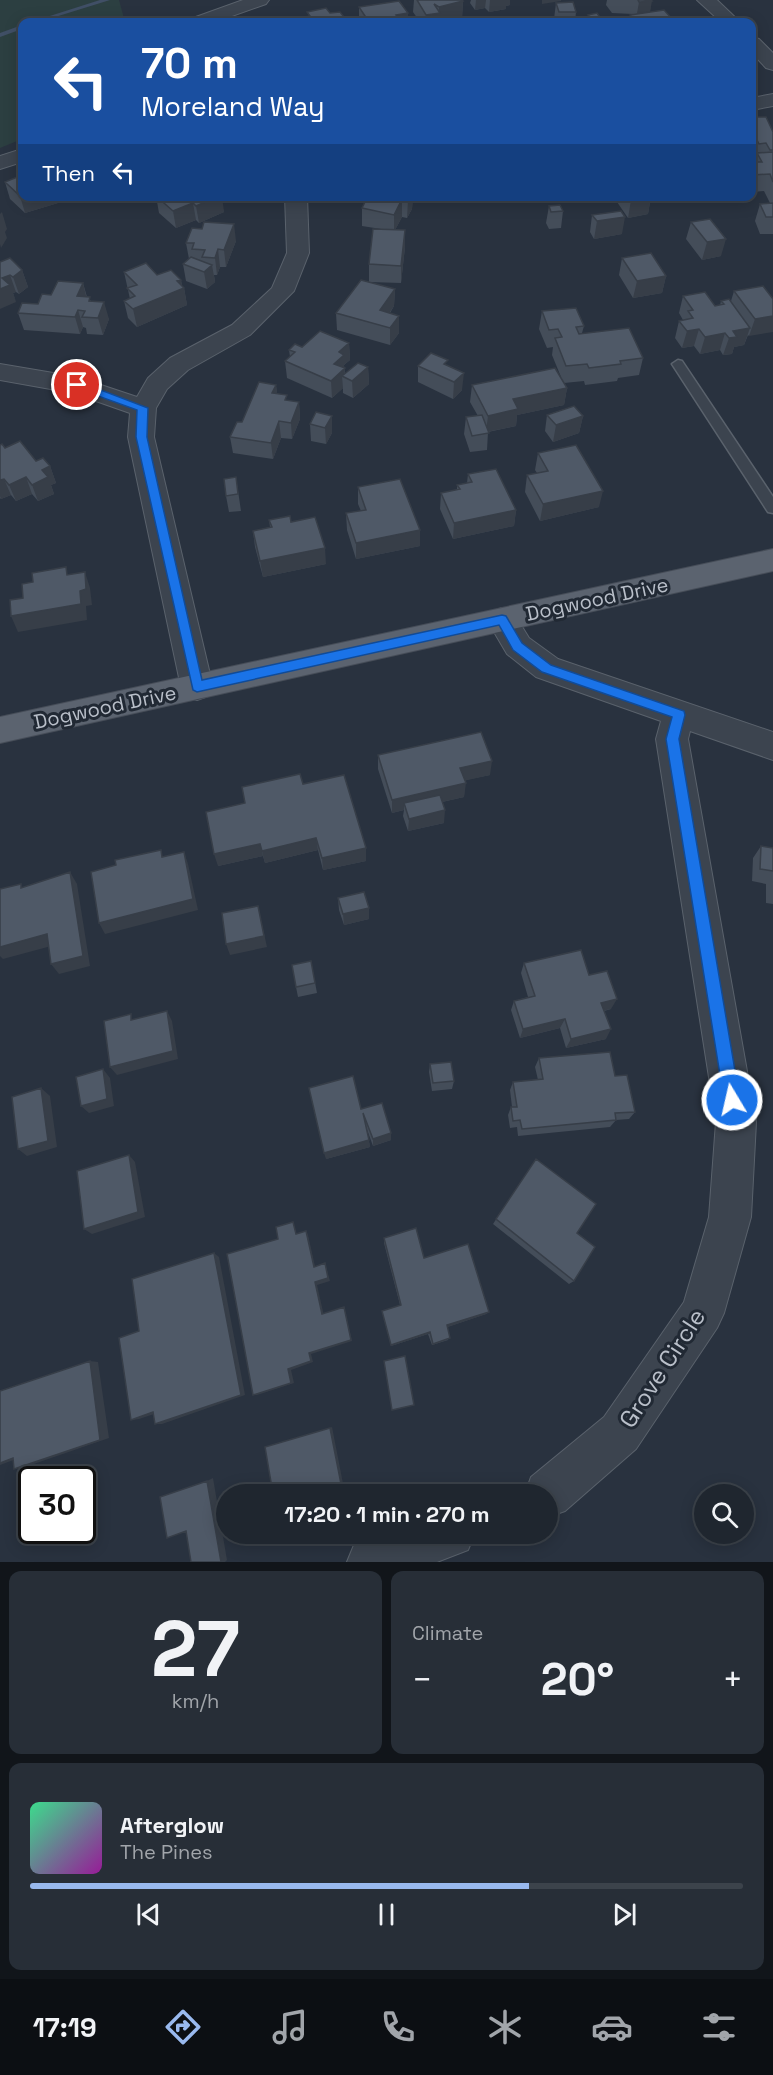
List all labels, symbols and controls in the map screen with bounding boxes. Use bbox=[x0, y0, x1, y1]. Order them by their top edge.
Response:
text: 70 m bbox=[141, 37, 238, 90]
icon: left bbox=[42, 42, 120, 120]
text: Moreland Way bbox=[141, 89, 325, 124]
icon: left bbox=[107, 156, 140, 189]
text: Then bbox=[42, 159, 95, 187]
pin bbox=[51, 359, 102, 410]
icon: arrive bbox=[60, 368, 93, 401]
street label: Dogwood Drive bbox=[523, 571, 671, 627]
street label: Dogwood Drive bbox=[31, 679, 179, 735]
position arrow bbox=[700, 1068, 764, 1132]
street label: Grove Circle bbox=[612, 1303, 712, 1433]
speed limit sign: 30 bbox=[18, 1466, 96, 1544]
map controls bbox=[694, 1484, 754, 1544]
button: search bbox=[694, 1484, 754, 1544]
text: 17:20 · 1 min · 270 m bbox=[284, 1500, 490, 1528]
text: 27 bbox=[151, 1599, 240, 1699]
text: Climate bbox=[412, 1620, 483, 1646]
text: 20° bbox=[541, 1651, 614, 1708]
text: − bbox=[412, 1659, 432, 1701]
text: + bbox=[723, 1659, 743, 1701]
text: km/h bbox=[172, 1688, 219, 1714]
text: Afterglow bbox=[120, 1811, 224, 1839]
text: The Pines bbox=[120, 1839, 213, 1865]
icon: previous bbox=[132, 1898, 165, 1931]
icon: pause bbox=[370, 1898, 403, 1931]
icon: next bbox=[608, 1898, 641, 1931]
icon: directions bbox=[162, 2006, 204, 2048]
icon: music bbox=[269, 2006, 311, 2048]
icon: phone bbox=[377, 2006, 419, 2048]
icon: climate bbox=[484, 2006, 526, 2048]
icon: car bbox=[591, 2006, 633, 2048]
icon: filters bbox=[698, 2006, 740, 2048]
text: 17:19 bbox=[33, 2010, 97, 2045]

